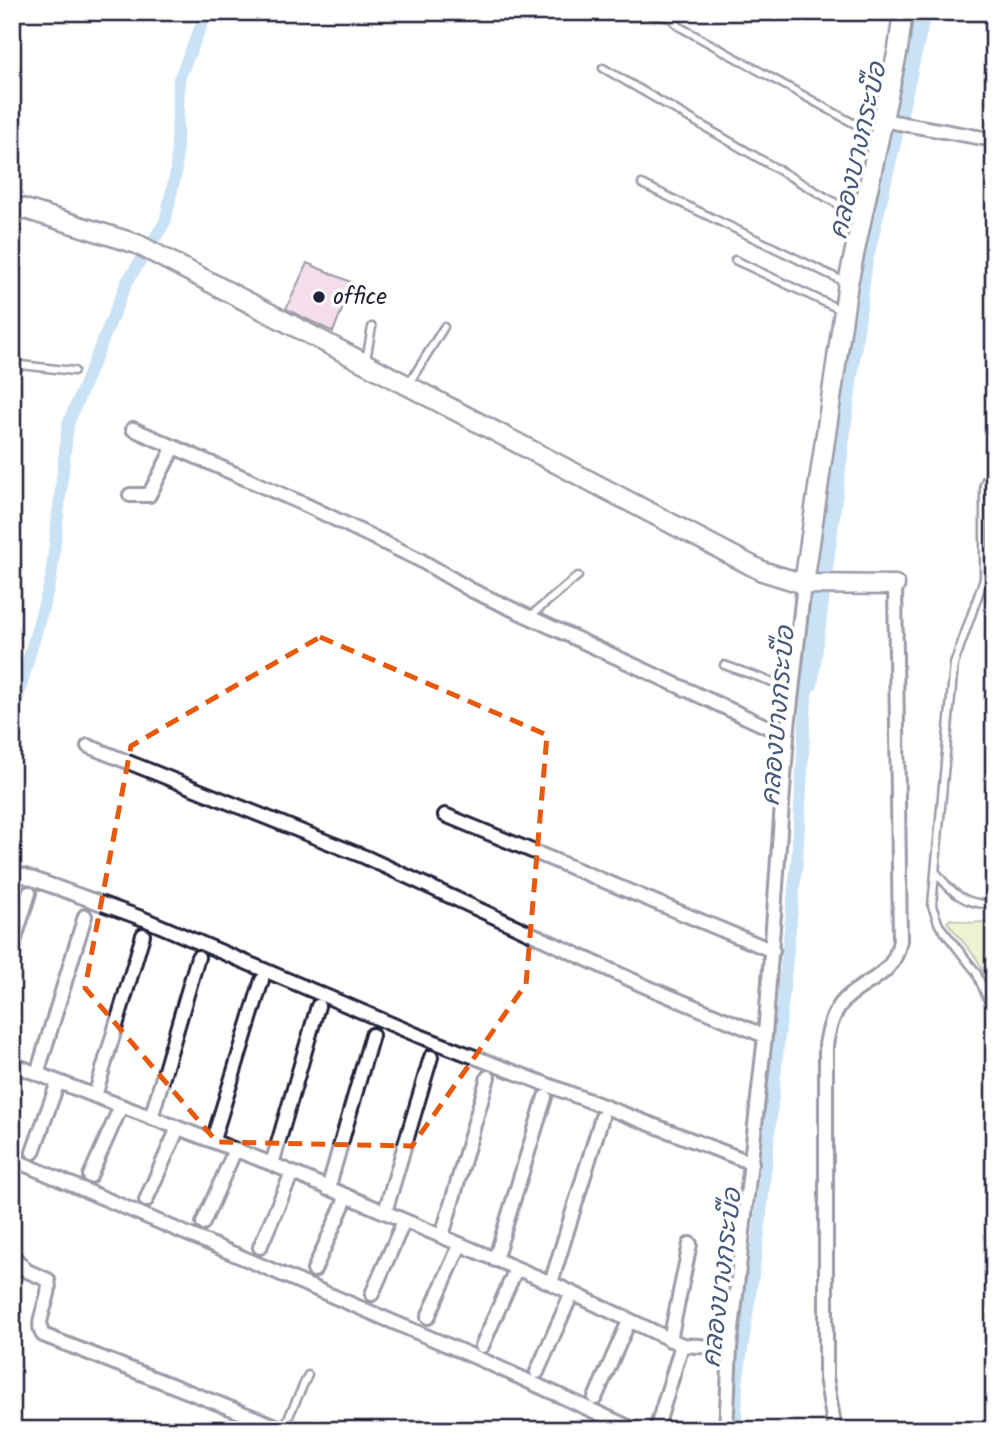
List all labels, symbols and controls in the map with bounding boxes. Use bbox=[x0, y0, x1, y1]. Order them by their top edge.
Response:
water label: คลองบางกระบือ bbox=[818, 57, 900, 243]
place label: office bbox=[333, 278, 387, 317]
marker: office bbox=[311, 289, 327, 305]
water label: คลองบางกระบือ bbox=[750, 623, 808, 807]
water label: คลองบางกระบือ bbox=[691, 1184, 755, 1370]

